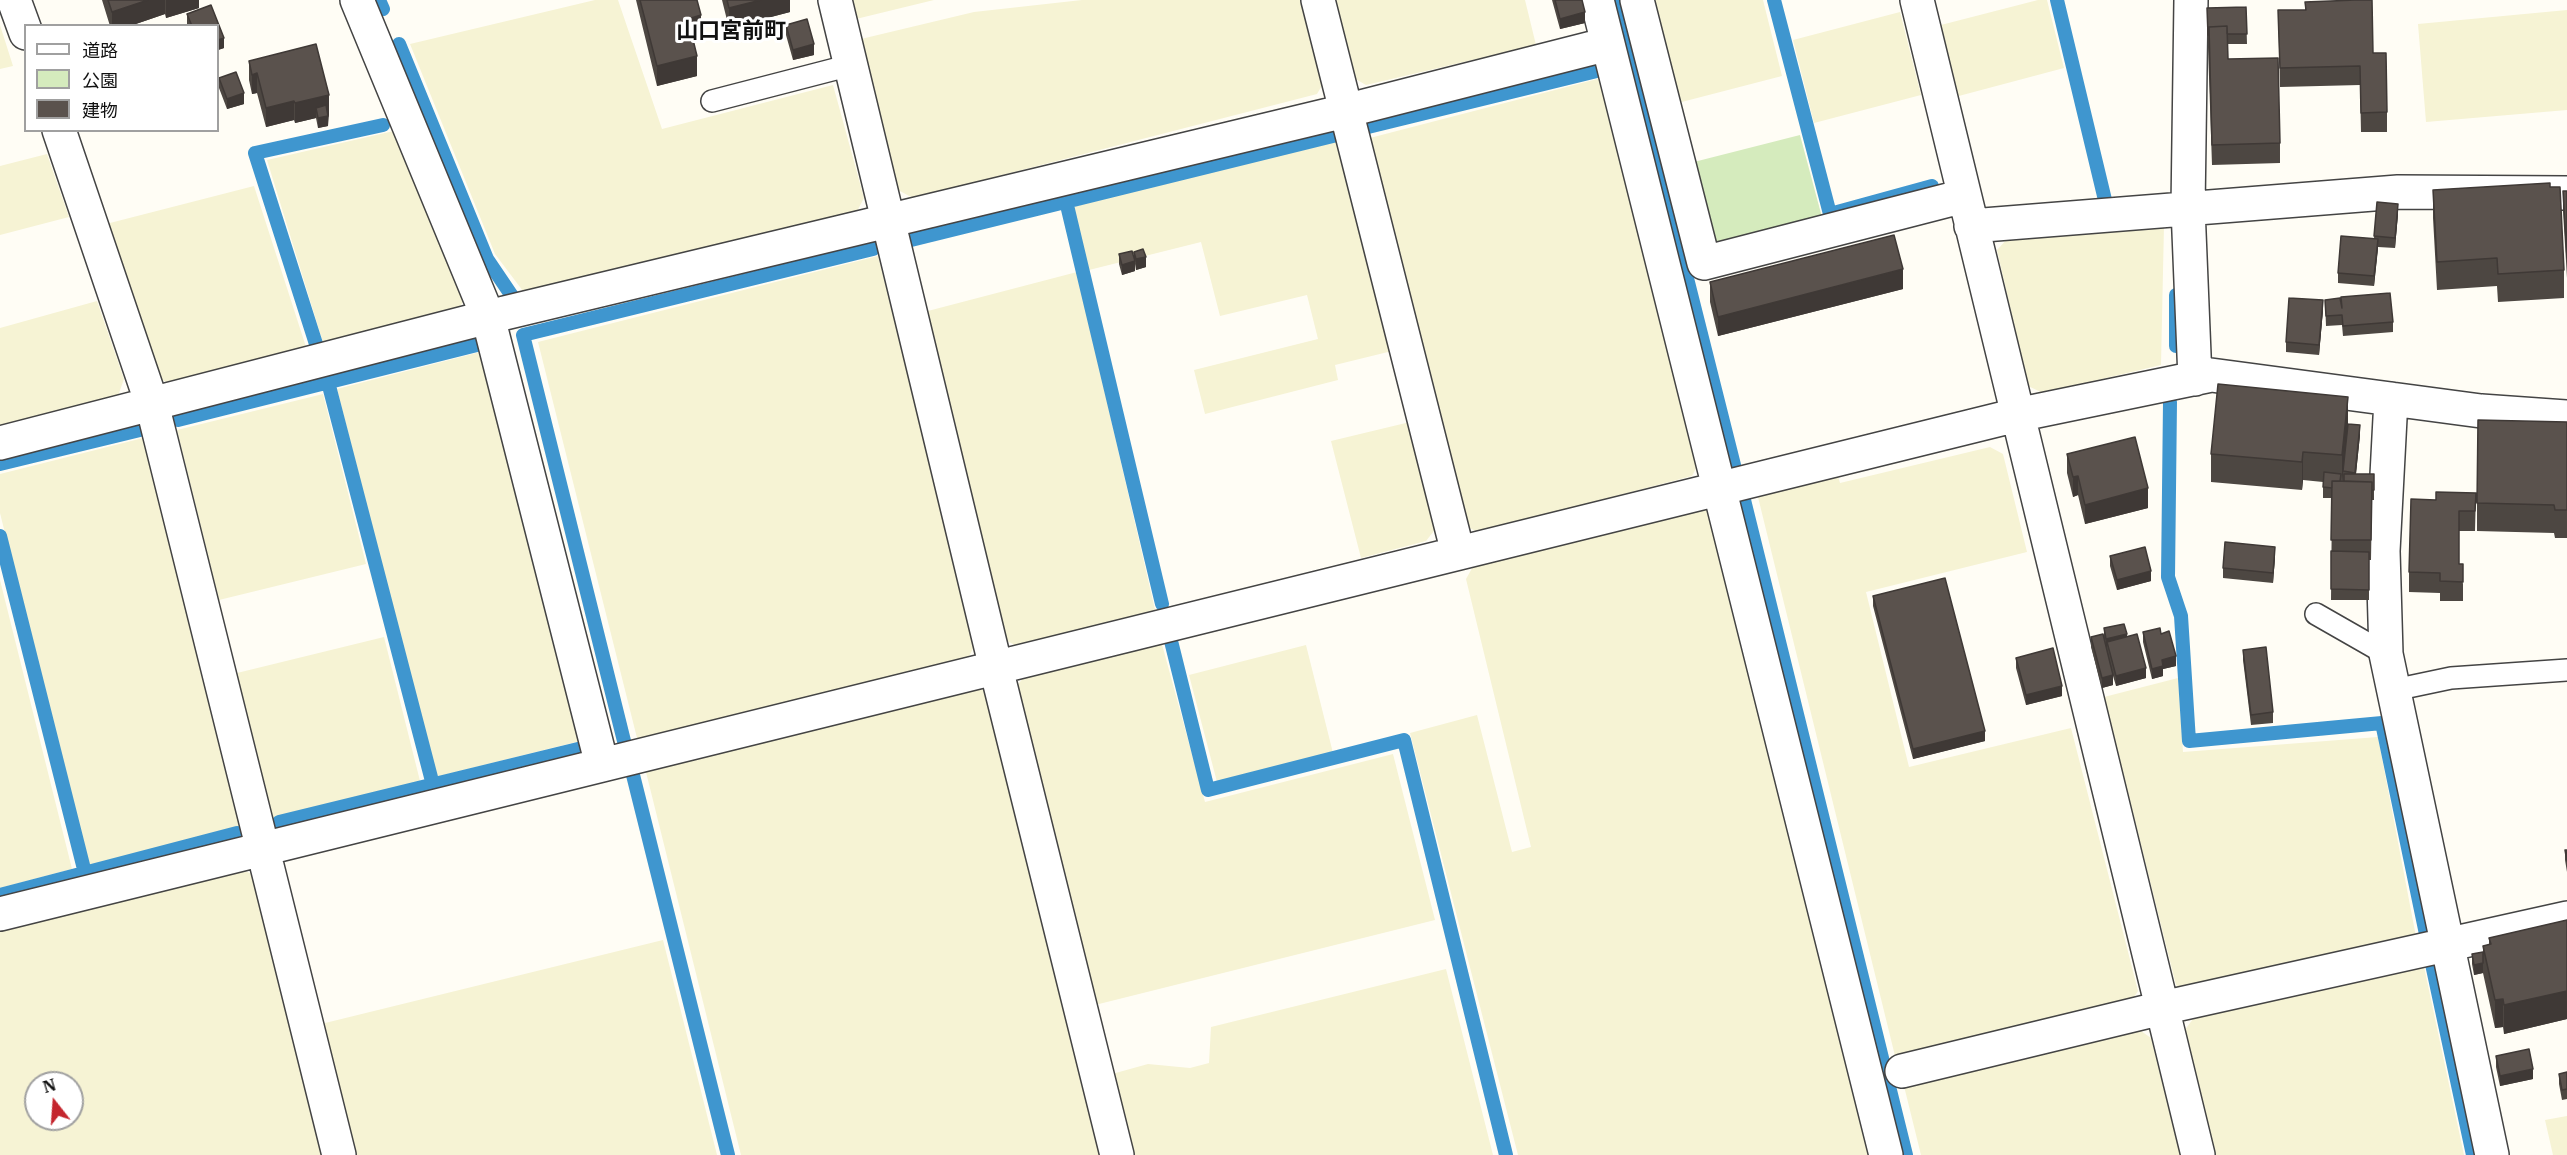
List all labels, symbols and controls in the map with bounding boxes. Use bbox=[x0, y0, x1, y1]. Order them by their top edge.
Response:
district label: 山口宮前町 bbox=[676, 19, 786, 45]
legend bbox=[24, 24, 219, 132]
text: 道路 bbox=[82, 39, 118, 62]
text: 公園 bbox=[82, 69, 118, 92]
text: 建物 bbox=[82, 99, 118, 122]
north arrow bbox=[24, 1071, 84, 1131]
text: N bbox=[40, 1074, 58, 1097]

